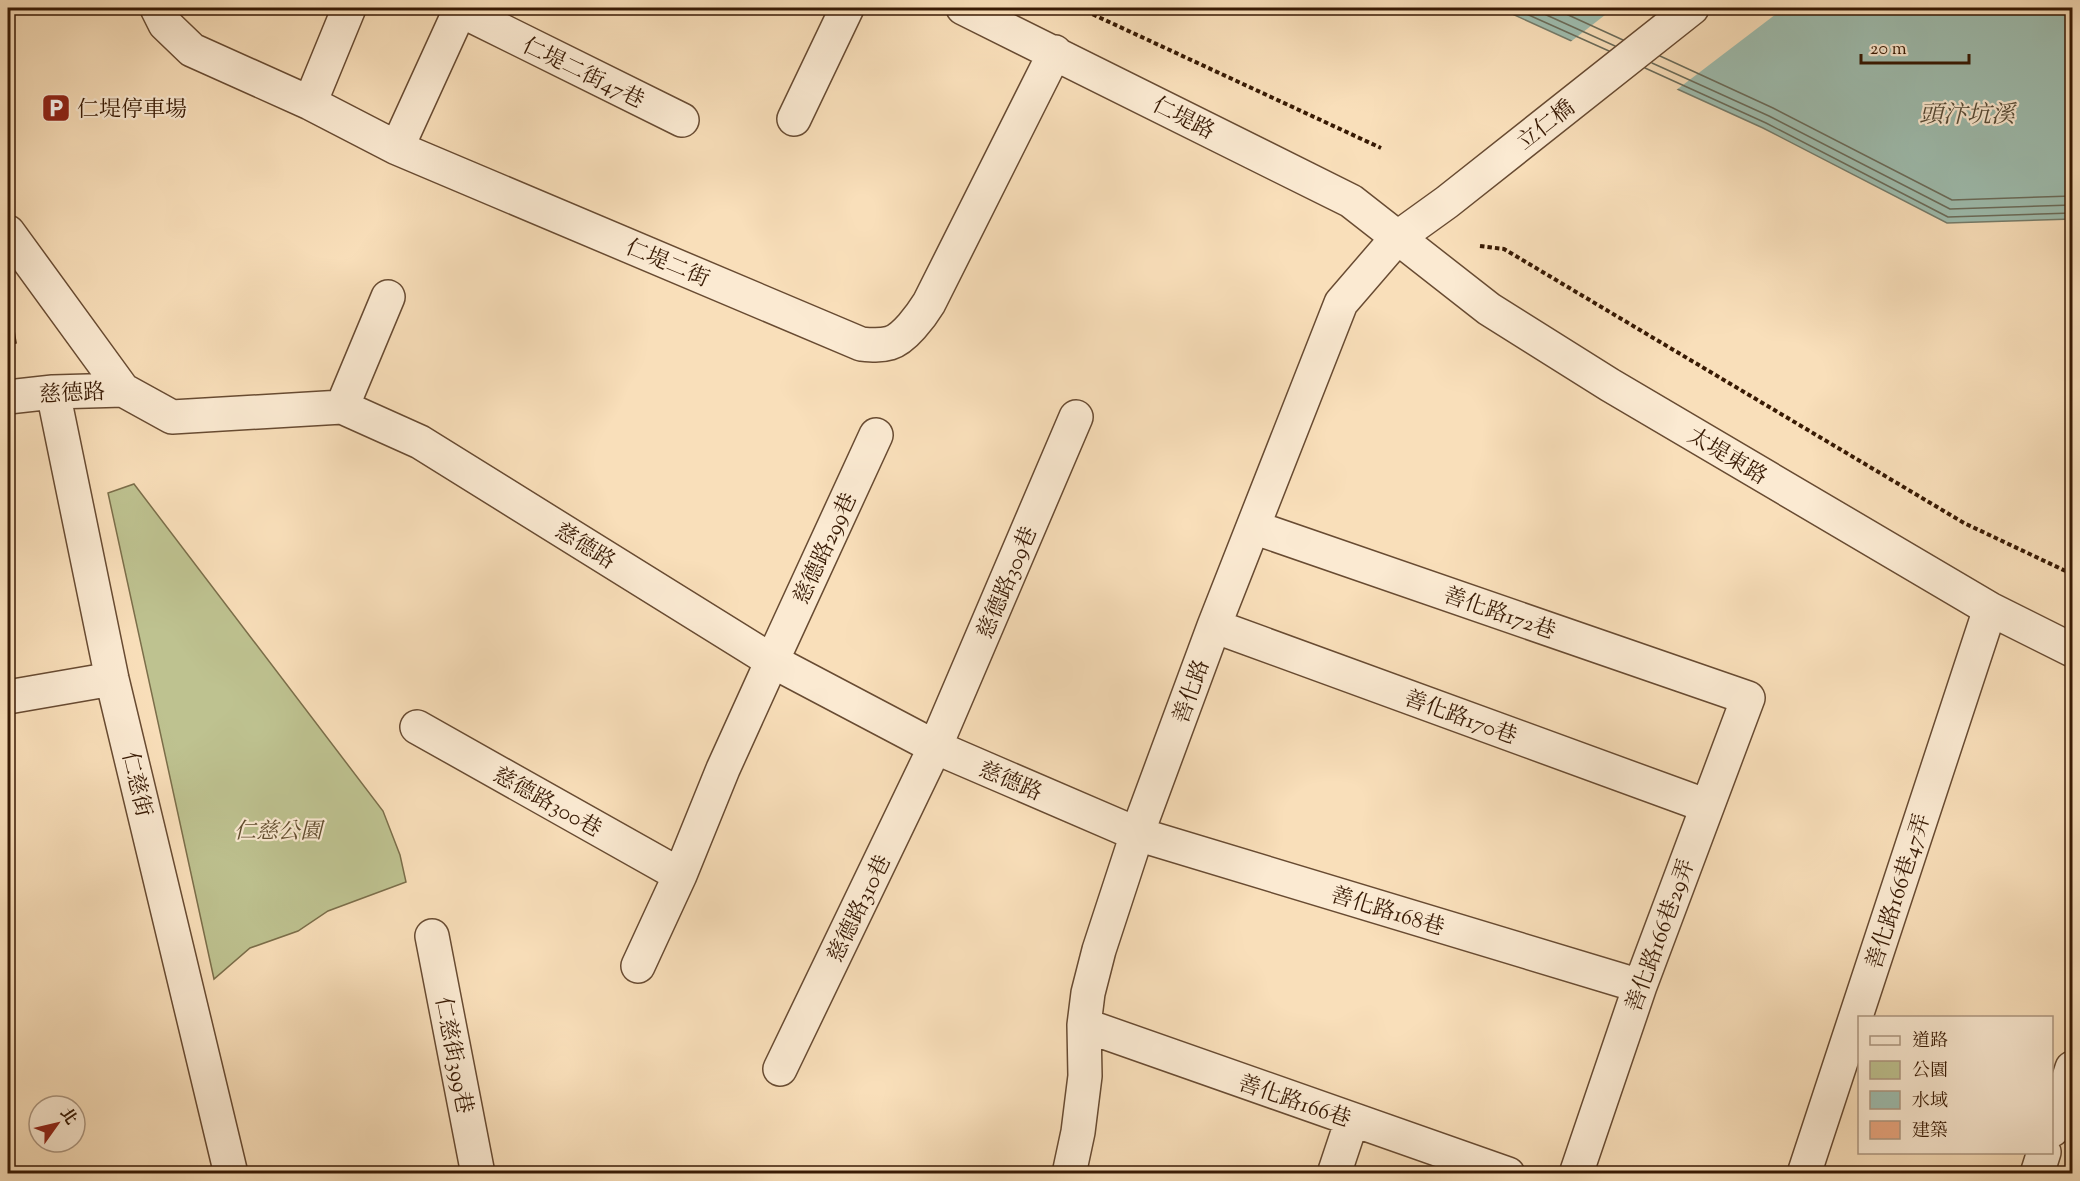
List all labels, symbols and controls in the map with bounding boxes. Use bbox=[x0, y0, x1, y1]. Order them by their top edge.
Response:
scale bar bbox=[1861, 27, 1969, 65]
street label: 仁堤二街47巷 bbox=[516, 31, 649, 118]
text: 20 m bbox=[1870, 37, 1907, 63]
street label: 仁堤路 bbox=[1146, 90, 1219, 149]
parking icon: 仁堤停車場 bbox=[40, 92, 72, 124]
street label: 立仁橋 bbox=[1511, 93, 1583, 159]
place label: 仁堤停車場 bbox=[77, 95, 187, 127]
water label: 頭汴坑溪 bbox=[1919, 99, 2018, 133]
street label: 仁堤二街 bbox=[620, 233, 714, 297]
street label: 慈德路 bbox=[38, 377, 106, 413]
street label: 太堤東路 bbox=[1680, 421, 1772, 494]
street label: 慈德路299巷 bbox=[787, 488, 867, 610]
street label: 慈德路 bbox=[548, 516, 621, 579]
street label: 慈德路309巷 bbox=[971, 522, 1047, 644]
street label: 善化路172巷 bbox=[1439, 581, 1559, 649]
street label: 善化路 bbox=[1166, 656, 1219, 729]
street label: 善化路170巷 bbox=[1399, 684, 1521, 754]
street label: 仁慈街 bbox=[112, 749, 158, 820]
street label: 慈德路 bbox=[973, 755, 1046, 810]
street label: 慈德路300巷 bbox=[486, 761, 607, 847]
street label: 善化路166巷47弄 bbox=[1860, 810, 1940, 974]
park label: 仁慈公園 bbox=[234, 817, 325, 849]
street label: 慈德路310巷 bbox=[821, 850, 900, 968]
street label: 善化路166巷29弄 bbox=[1619, 855, 1704, 1017]
street label: 善化路168巷 bbox=[1326, 880, 1448, 945]
street label: 仁慈街399巷 bbox=[425, 995, 479, 1117]
legend bbox=[1858, 1016, 2053, 1154]
text: 道路 bbox=[1912, 1029, 1948, 1055]
text: 公園 bbox=[1912, 1059, 1948, 1085]
street label: 善化路166巷 bbox=[1233, 1069, 1355, 1137]
text: 水域 bbox=[1912, 1089, 1948, 1115]
north arrow bbox=[27, 1094, 87, 1154]
text: 北 bbox=[53, 1104, 81, 1130]
text: 建築 bbox=[1912, 1119, 1948, 1145]

